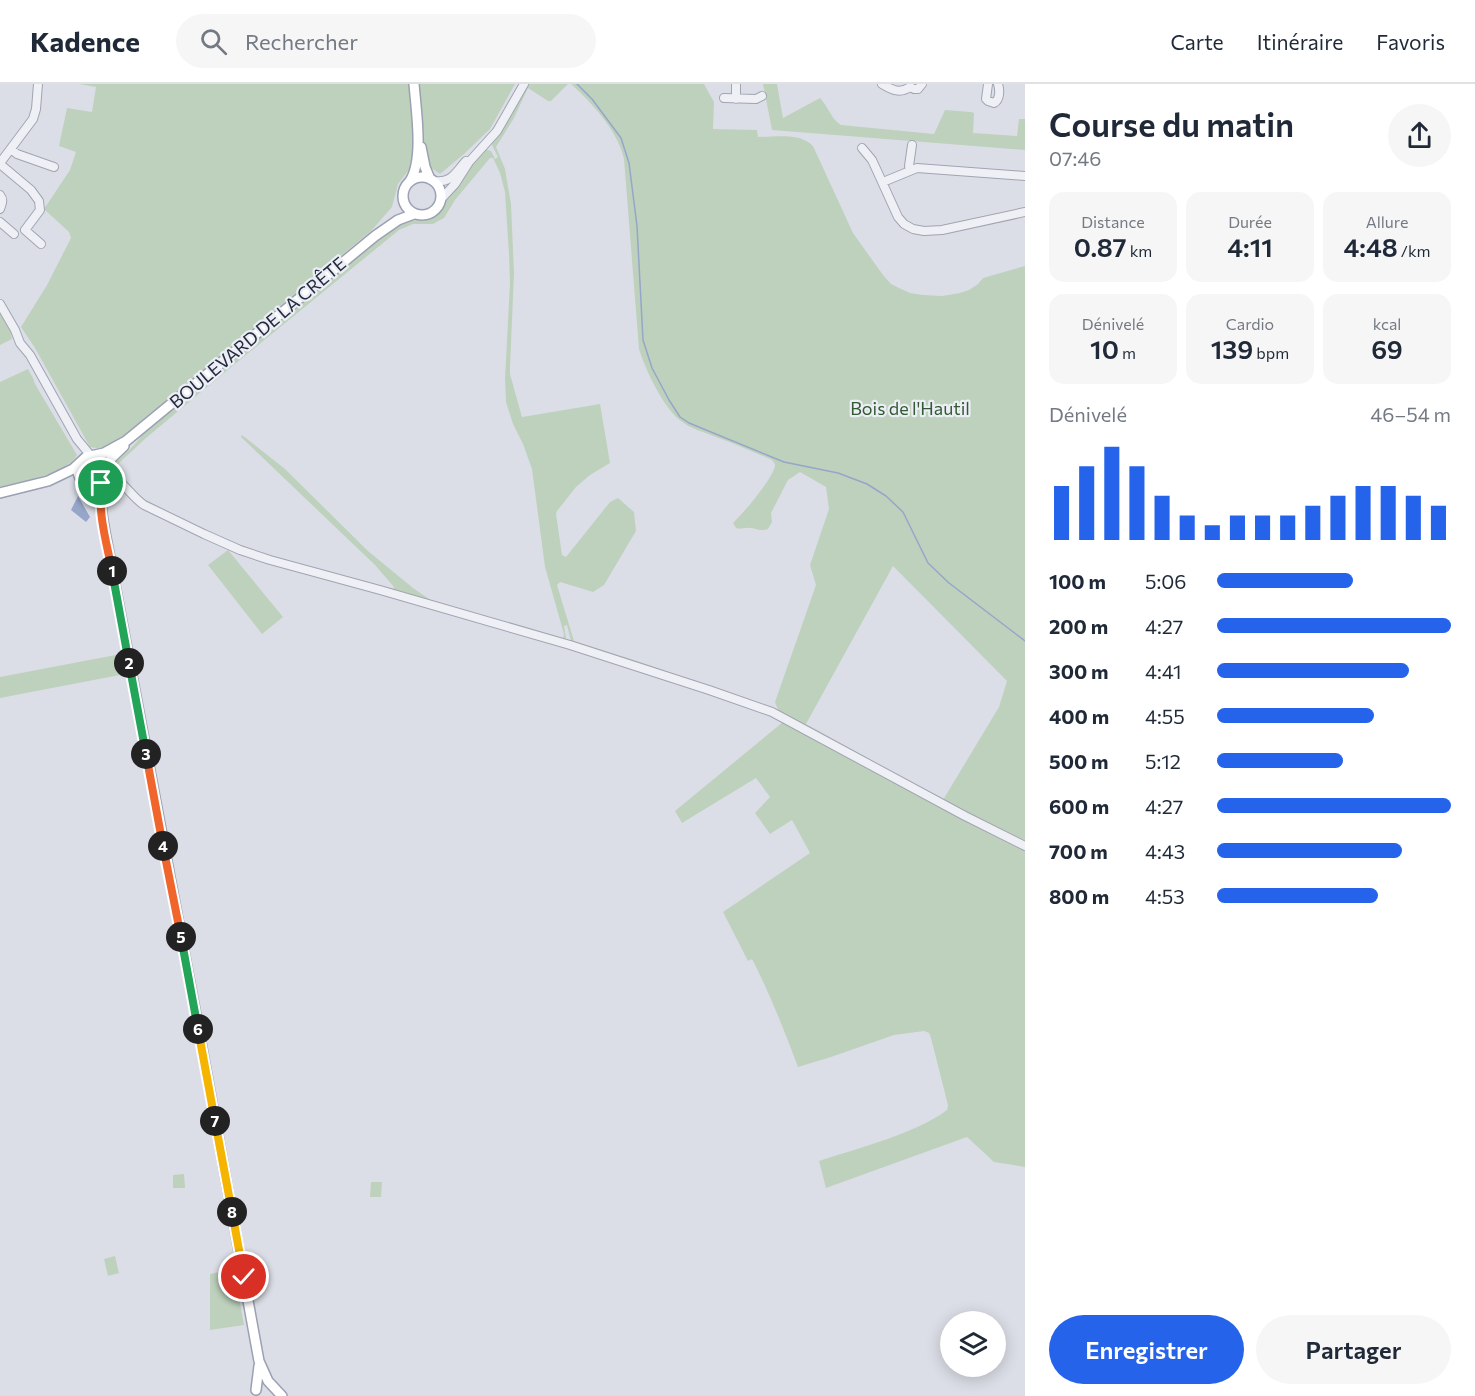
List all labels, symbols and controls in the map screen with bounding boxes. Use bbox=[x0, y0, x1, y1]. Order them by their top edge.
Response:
search box bbox=[176, 14, 596, 68]
text: Kadence bbox=[30, 24, 140, 58]
icon: search bbox=[197, 25, 230, 58]
text: Rechercher bbox=[245, 28, 358, 55]
text: Carte bbox=[1170, 29, 1224, 54]
text: Itinéraire bbox=[1257, 29, 1343, 54]
text: Favoris bbox=[1376, 29, 1445, 54]
text: Course du matin bbox=[1049, 103, 1294, 144]
button: share bbox=[1388, 104, 1451, 167]
text: 07:46 bbox=[1049, 146, 1101, 170]
text: Distance bbox=[1081, 212, 1145, 231]
text: Durée bbox=[1228, 212, 1272, 231]
text: Allure bbox=[1366, 212, 1408, 231]
text: 0.87 bbox=[1074, 231, 1127, 262]
text: 4:11 bbox=[1227, 231, 1273, 262]
text: 4:48 bbox=[1343, 231, 1398, 262]
text: km bbox=[1127, 241, 1152, 260]
text: /km bbox=[1398, 241, 1431, 260]
street label: BOULEVARD DE LA CRÊTE bbox=[165, 252, 350, 413]
text: Dénivelé bbox=[1082, 314, 1144, 333]
text: Cardio bbox=[1226, 314, 1274, 333]
text: kcal bbox=[1373, 314, 1401, 333]
text: 10 bbox=[1090, 333, 1119, 364]
text: 139 bbox=[1211, 333, 1253, 364]
text: 69 bbox=[1371, 333, 1403, 364]
text: m bbox=[1119, 343, 1136, 362]
text: bpm bbox=[1253, 343, 1289, 362]
park label: Bois de l'Hautil bbox=[850, 397, 970, 419]
text: Dénivelé bbox=[1049, 402, 1127, 426]
text: 46–54 m bbox=[1370, 402, 1451, 426]
pin bbox=[75, 457, 126, 508]
icon: arrive bbox=[84, 466, 117, 499]
pin: 1 bbox=[97, 556, 127, 586]
text: 1 bbox=[108, 561, 116, 580]
text: 100 m bbox=[1049, 569, 1106, 593]
text: 5:06 bbox=[1145, 569, 1186, 593]
text: 200 m bbox=[1049, 614, 1108, 638]
text: 4:27 bbox=[1145, 614, 1183, 638]
pin: 2 bbox=[114, 648, 144, 678]
text: 2 bbox=[124, 653, 134, 672]
text: 300 m bbox=[1049, 659, 1109, 683]
text: 4:41 bbox=[1145, 659, 1182, 683]
text: 400 m bbox=[1049, 704, 1109, 728]
text: 4:55 bbox=[1145, 704, 1185, 728]
pin: 3 bbox=[131, 739, 161, 769]
text: 3 bbox=[141, 744, 151, 763]
text: 500 m bbox=[1049, 749, 1109, 773]
text: 5:12 bbox=[1145, 749, 1181, 773]
text: 600 m bbox=[1049, 794, 1109, 818]
text: 4:27 bbox=[1145, 794, 1183, 818]
pin: 4 bbox=[148, 831, 178, 861]
text: 4 bbox=[158, 836, 168, 855]
text: 700 m bbox=[1049, 839, 1108, 863]
text: 4:43 bbox=[1145, 839, 1185, 863]
text: 800 m bbox=[1049, 884, 1109, 908]
text: 4:53 bbox=[1145, 884, 1185, 908]
pin: 5 bbox=[166, 922, 196, 952]
text: 5 bbox=[176, 927, 186, 946]
pin: 6 bbox=[183, 1014, 213, 1044]
text: 6 bbox=[193, 1019, 203, 1038]
pin: 7 bbox=[200, 1106, 230, 1136]
text: 7 bbox=[211, 1111, 219, 1130]
pin: 8 bbox=[217, 1197, 247, 1227]
text: 8 bbox=[227, 1202, 237, 1221]
pin bbox=[218, 1251, 269, 1302]
icon: check bbox=[227, 1260, 260, 1293]
map controls bbox=[940, 1311, 1006, 1377]
button: layers bbox=[940, 1311, 1006, 1377]
button: Enregistrer bbox=[1049, 1315, 1244, 1384]
button: Partager bbox=[1256, 1315, 1451, 1384]

